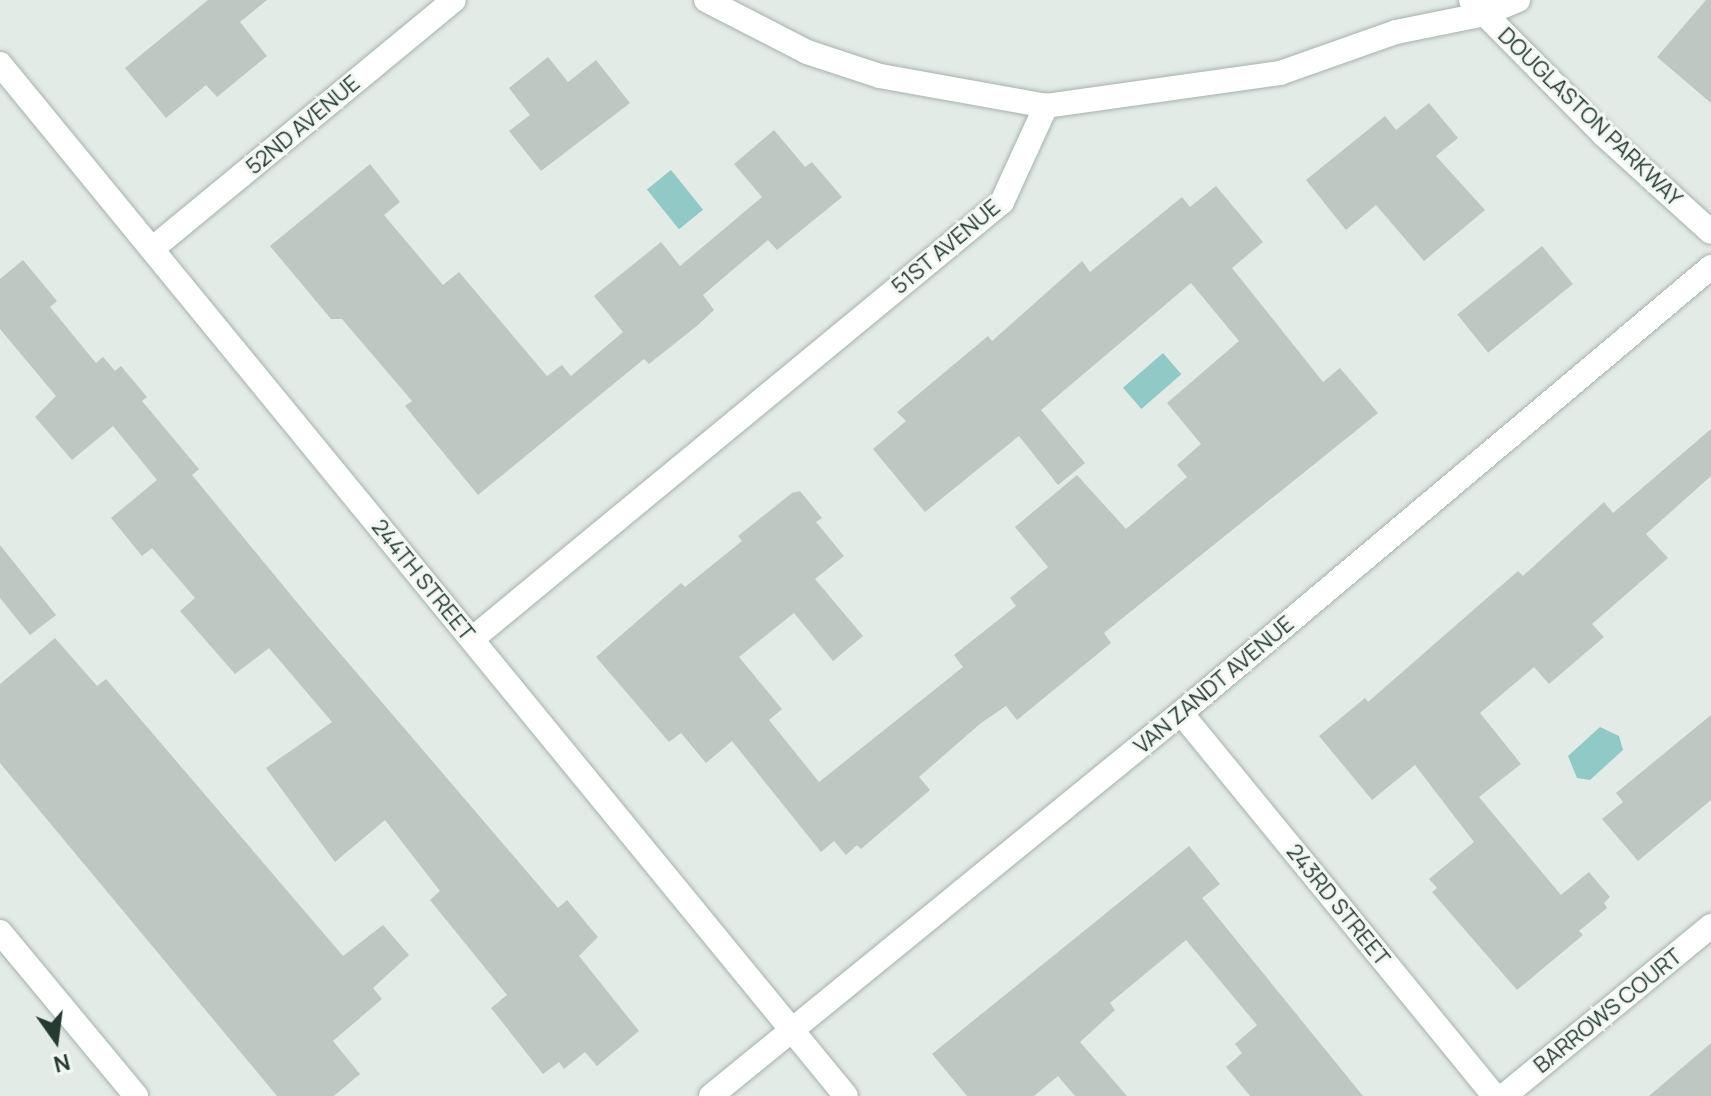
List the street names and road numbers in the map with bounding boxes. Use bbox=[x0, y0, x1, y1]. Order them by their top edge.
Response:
street label: DOUGLASTON PARKWAY bbox=[1493, 22, 1687, 212]
street label: 52ND AVENUE bbox=[241, 70, 365, 180]
street label: 51ST AVENUE bbox=[886, 194, 1006, 300]
street label: 244TH STREET bbox=[366, 514, 480, 646]
street label: VAN ZANDT AVENUE bbox=[1129, 610, 1299, 760]
street label: 243RD STREET bbox=[1281, 839, 1395, 971]
street label: BARROWS COURT bbox=[1529, 943, 1687, 1079]

